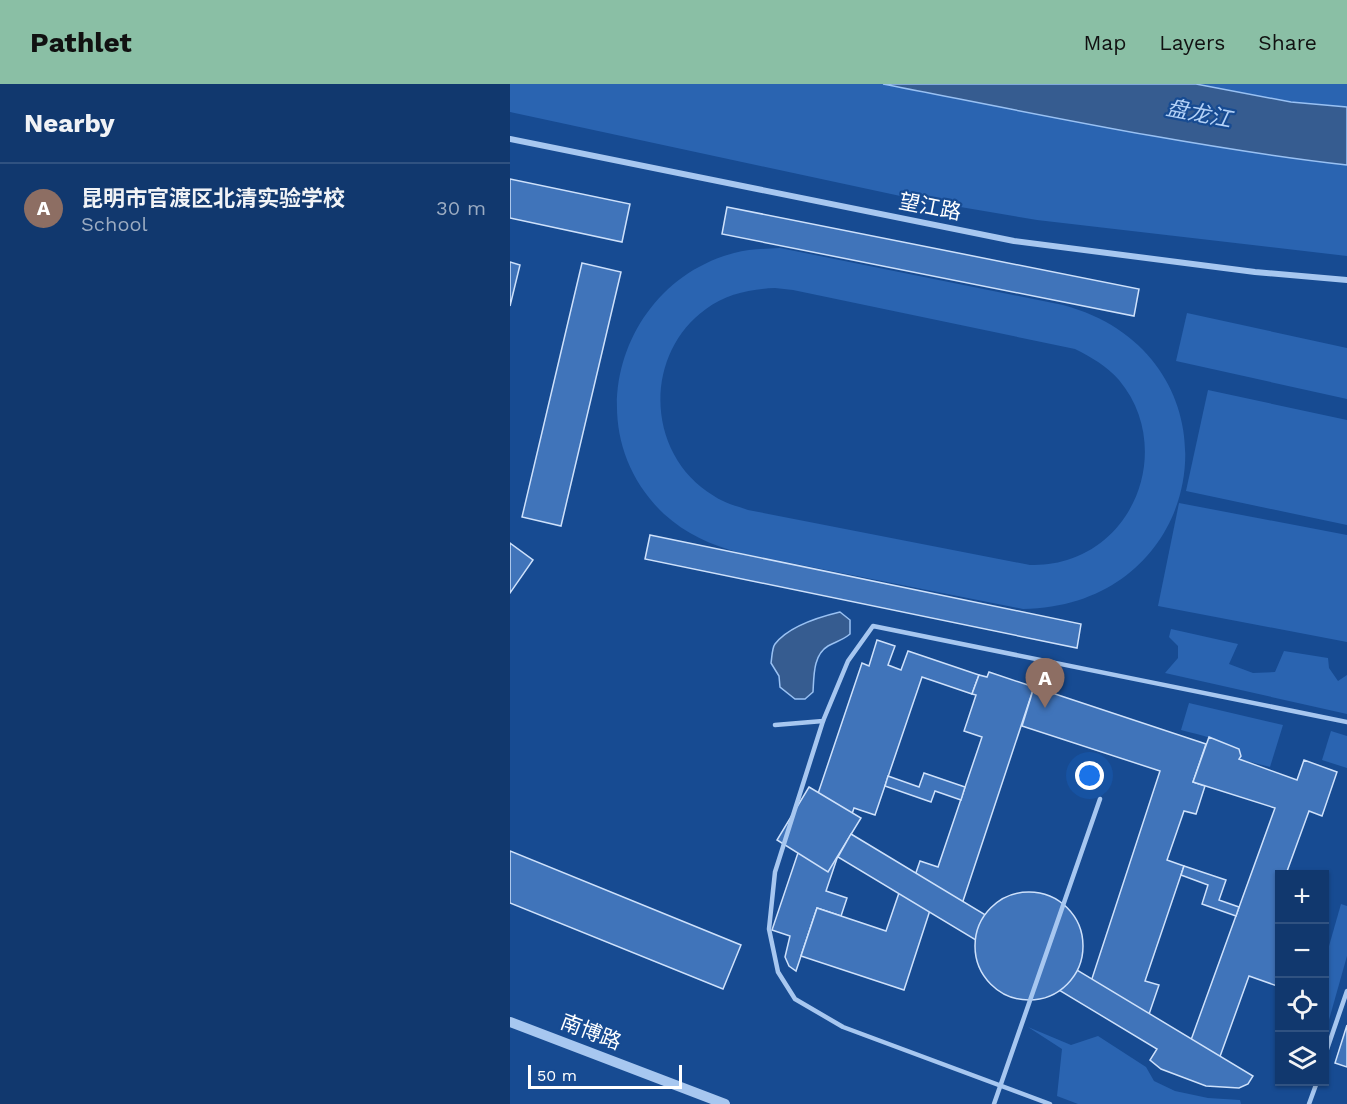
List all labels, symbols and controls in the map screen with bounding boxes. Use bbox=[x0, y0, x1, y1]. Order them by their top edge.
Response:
text: Pathlet bbox=[30, 26, 132, 59]
text: Map bbox=[1083, 30, 1126, 55]
text: Layers bbox=[1159, 30, 1225, 55]
text: Share bbox=[1258, 30, 1317, 55]
water label: 盘龙江 bbox=[1164, 95, 1236, 132]
text: Nearby bbox=[24, 108, 115, 138]
text: 昆明市官渡区北清实验学校 bbox=[81, 186, 345, 211]
street label: 望江路 bbox=[897, 188, 963, 225]
text: A bbox=[37, 196, 50, 220]
text: 30 m bbox=[436, 196, 486, 220]
text: School bbox=[81, 212, 148, 236]
pin: A bbox=[1026, 658, 1064, 708]
your location bbox=[1075, 761, 1104, 790]
map controls bbox=[1275, 870, 1329, 1086]
button: + bbox=[1275, 870, 1329, 924]
button: − bbox=[1275, 924, 1329, 978]
button: locate bbox=[1275, 978, 1329, 1032]
street label: 南博路 bbox=[557, 1009, 625, 1054]
button: layers bbox=[1275, 1032, 1329, 1086]
scale bar bbox=[528, 1062, 682, 1090]
text: 50 m bbox=[537, 1066, 577, 1085]

